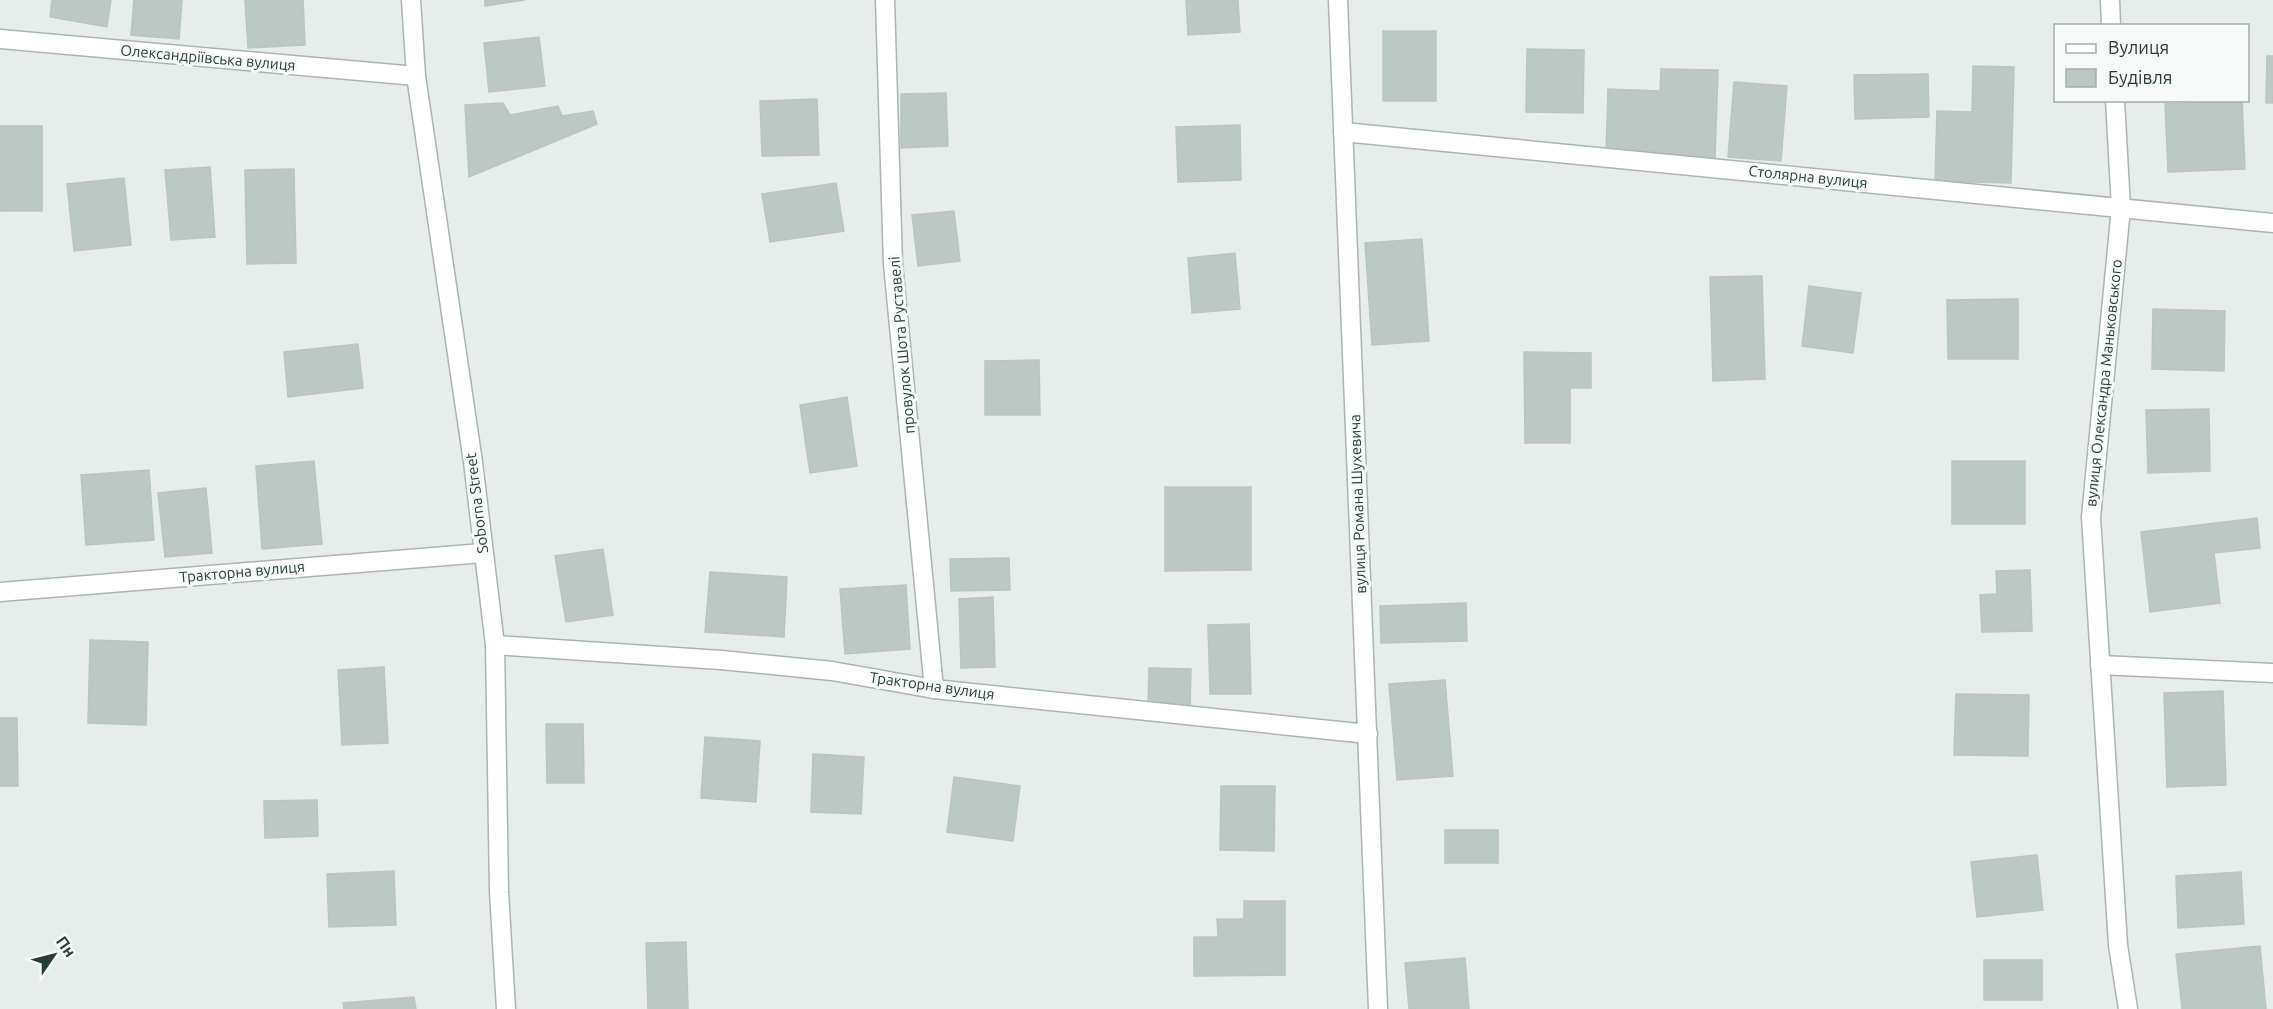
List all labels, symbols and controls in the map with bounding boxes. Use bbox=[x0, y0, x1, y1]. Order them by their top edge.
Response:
legend bbox=[2054, 24, 2249, 102]
text: Вулиця bbox=[2108, 37, 2169, 57]
street label: Олександріївська вулиця bbox=[120, 41, 296, 74]
text: Будівля bbox=[2108, 67, 2173, 87]
street label: Столярна вулиця bbox=[1748, 162, 1868, 191]
street label: провулок Шота Руставелі bbox=[885, 256, 918, 435]
street label: вулиця Олександра Маньковського bbox=[2082, 258, 2125, 508]
street label: вулиця Романа Шухевича bbox=[1346, 414, 1369, 594]
street label: Soborna Street bbox=[462, 452, 491, 554]
street label: Тракторна вулиця bbox=[178, 558, 305, 585]
street label: Тракторна вулиця bbox=[868, 668, 996, 703]
north arrow bbox=[24, 925, 84, 985]
text: Пн bbox=[53, 933, 80, 960]

